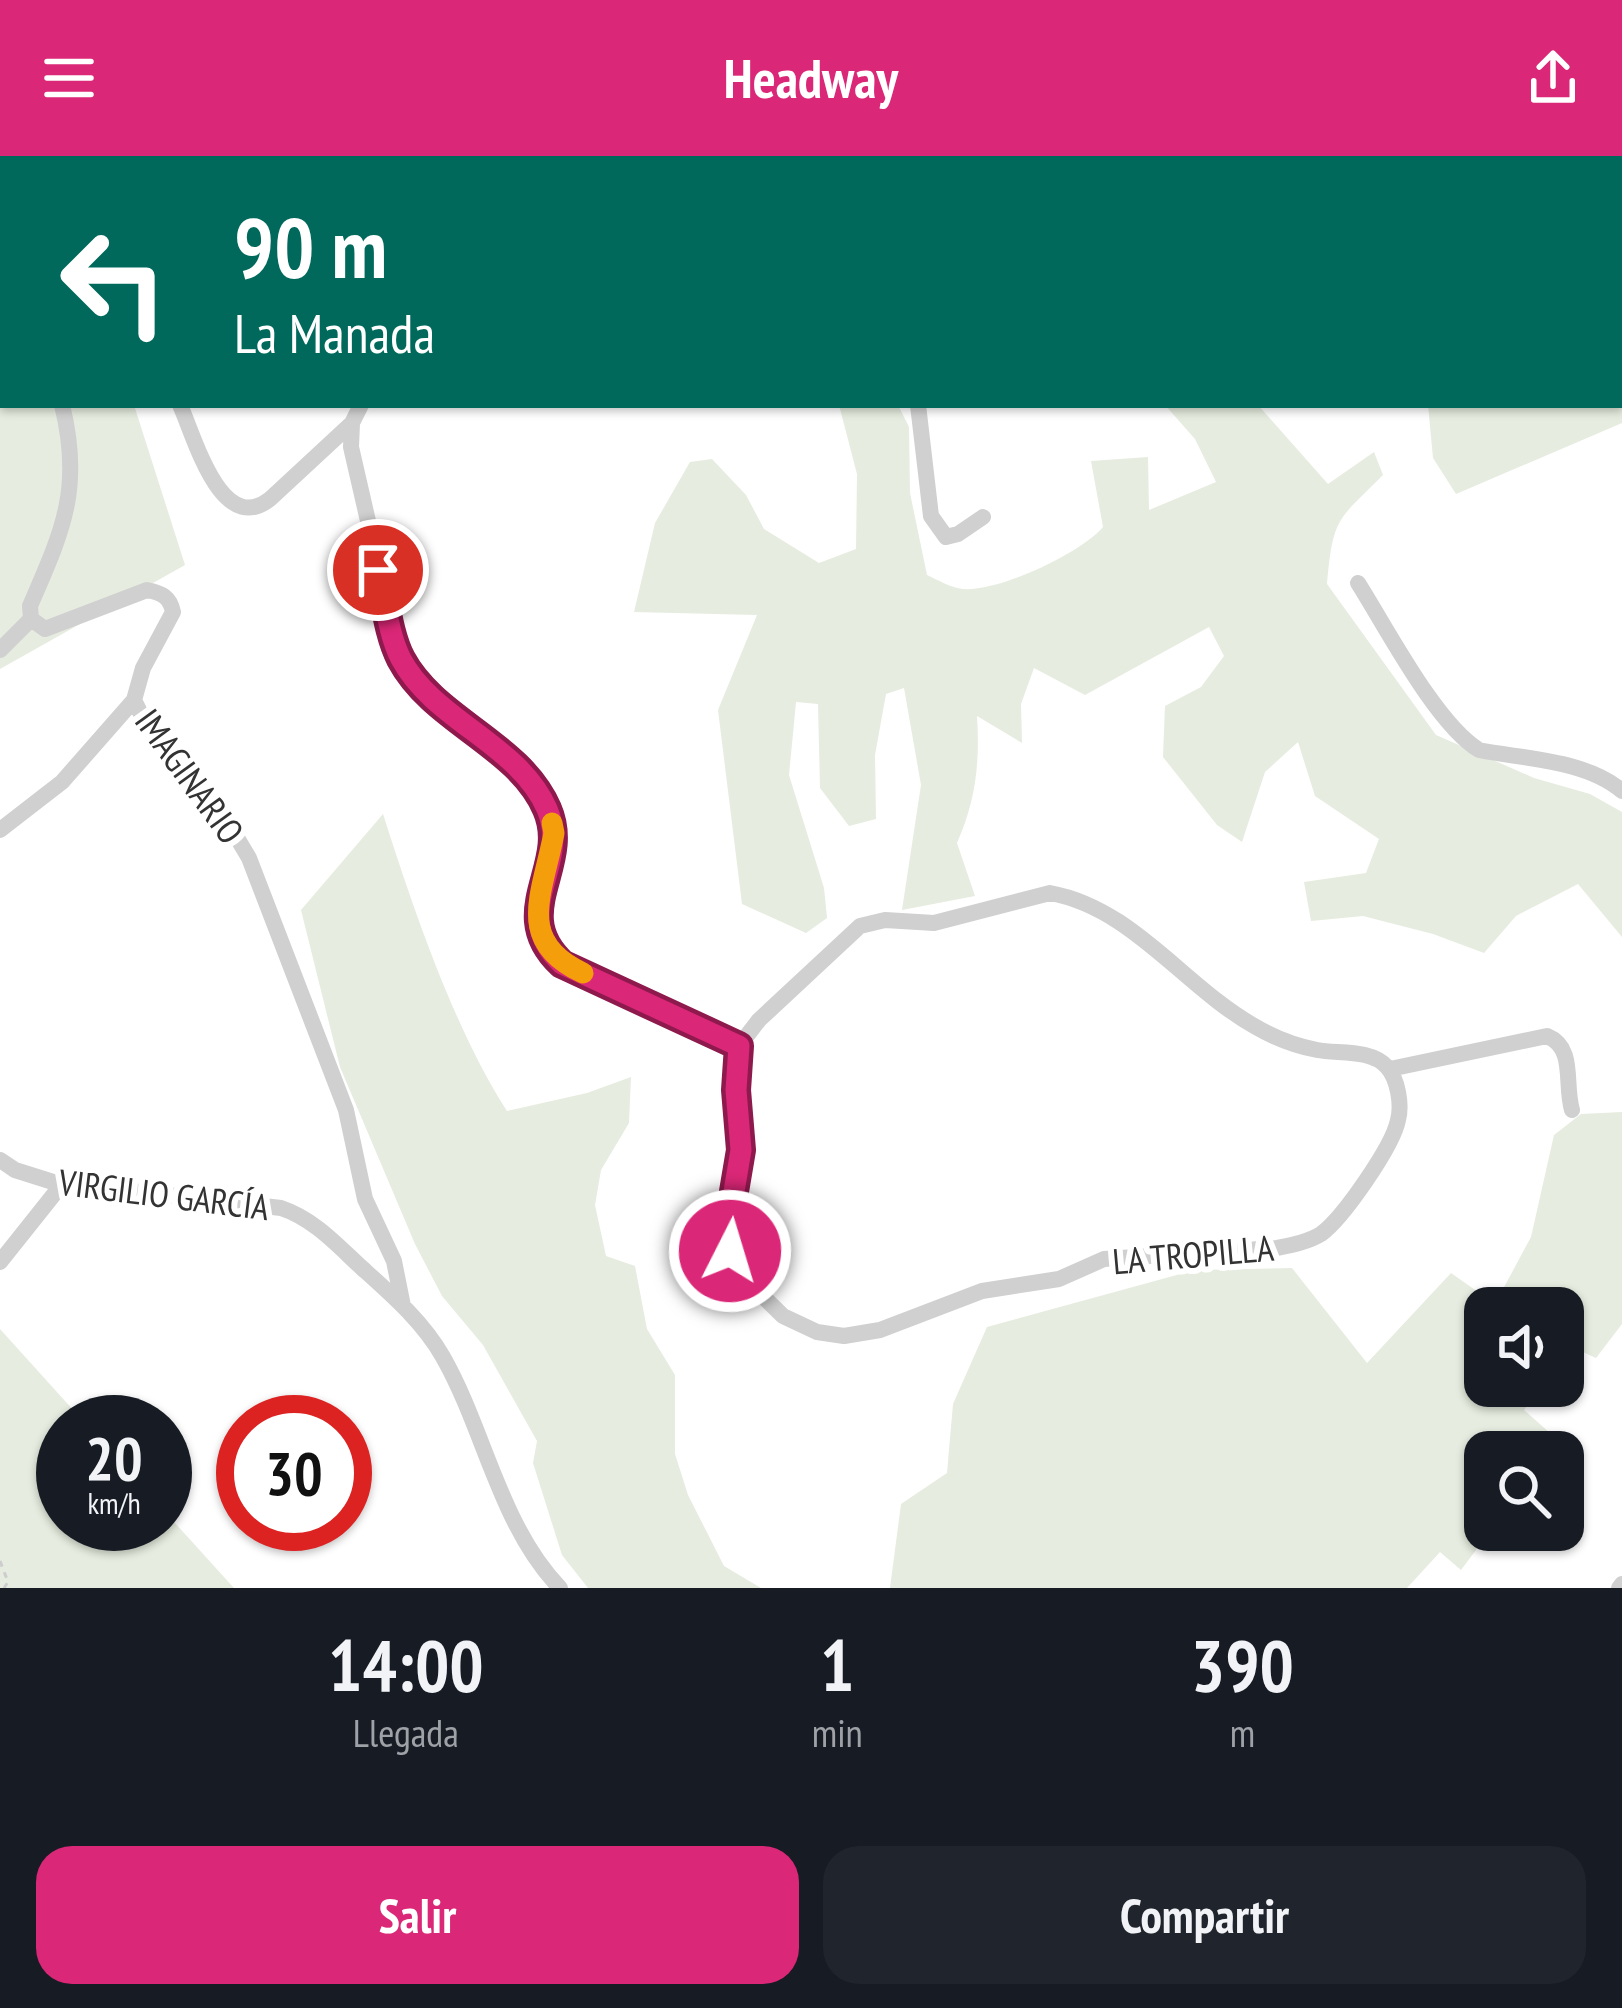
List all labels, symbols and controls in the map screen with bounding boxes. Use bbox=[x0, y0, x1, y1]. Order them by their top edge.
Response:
text: Headway bbox=[724, 43, 898, 113]
icon: menu bbox=[36, 45, 102, 111]
icon: share bbox=[1520, 45, 1586, 111]
text: 90 m bbox=[234, 192, 387, 301]
icon: left bbox=[36, 204, 192, 360]
text: La Manada bbox=[234, 298, 435, 368]
pin bbox=[327, 519, 429, 621]
icon: arrive bbox=[345, 537, 411, 603]
street label: IMAGINARIO bbox=[125, 699, 255, 853]
street label: VIRGILIO GARCÍA bbox=[55, 1158, 272, 1230]
position arrow bbox=[667, 1188, 793, 1314]
street label: LA TROPILLA bbox=[1110, 1224, 1276, 1284]
map controls bbox=[1464, 1287, 1584, 1551]
button: sound bbox=[1464, 1287, 1584, 1407]
speed limit sign: 30 bbox=[216, 1395, 372, 1551]
text: 20 bbox=[85, 1419, 143, 1497]
button: search bbox=[1464, 1431, 1584, 1551]
text: km/h bbox=[87, 1483, 141, 1522]
text: 14:00 bbox=[328, 1618, 484, 1711]
text: 1 bbox=[820, 1618, 854, 1711]
text: 390 bbox=[1191, 1618, 1294, 1711]
text: Llegada bbox=[353, 1707, 459, 1758]
text: min bbox=[812, 1707, 863, 1758]
text: m bbox=[1230, 1707, 1255, 1758]
button: Salir bbox=[36, 1846, 799, 1984]
button: Compartir bbox=[823, 1846, 1586, 1984]

